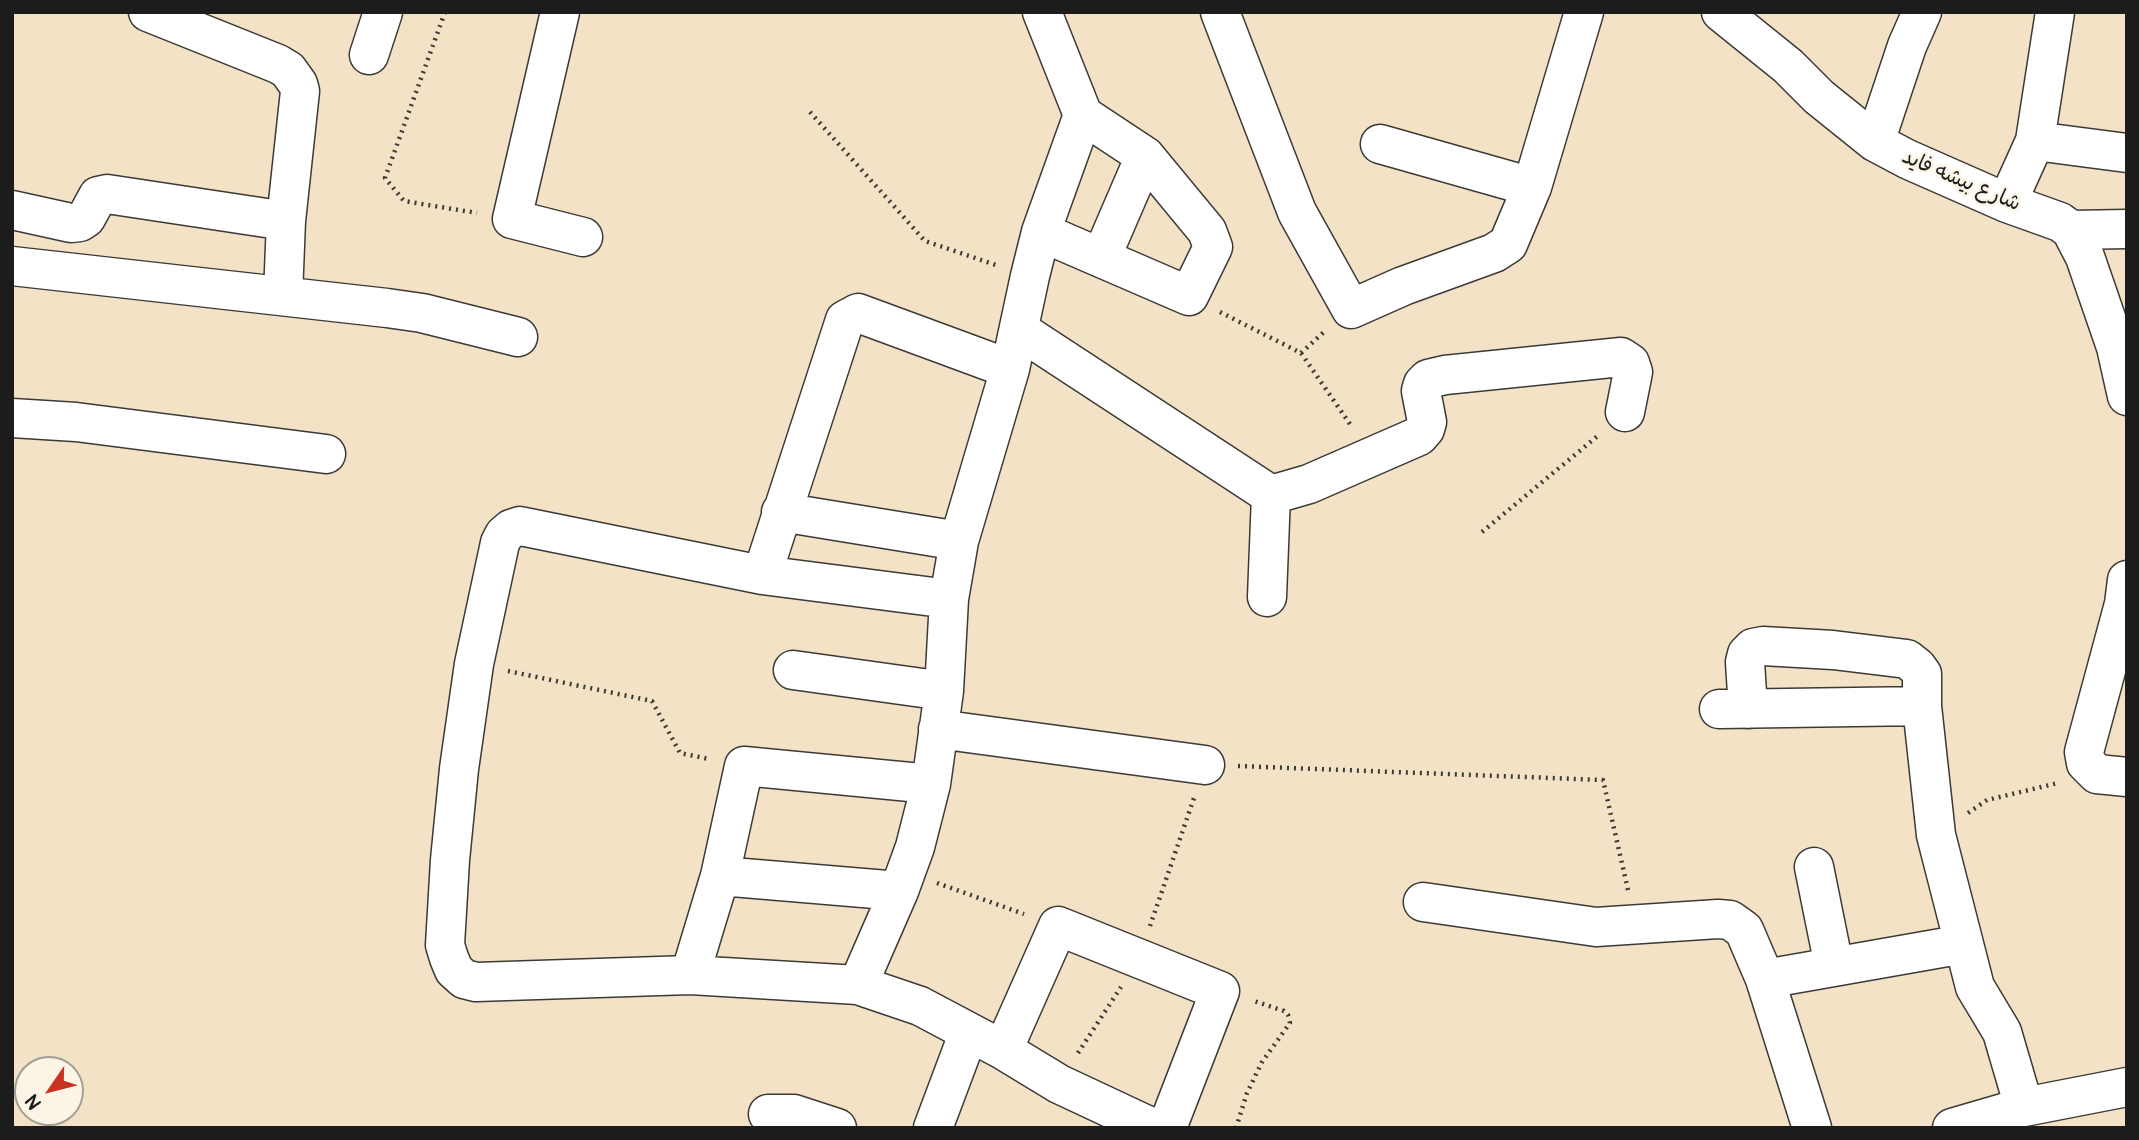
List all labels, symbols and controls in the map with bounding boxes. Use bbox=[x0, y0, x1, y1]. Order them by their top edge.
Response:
street label: شارع بيشه فايد bbox=[1898, 145, 2024, 217]
north arrow bbox=[14, 1056, 84, 1126]
text: N bbox=[20, 1090, 47, 1114]

